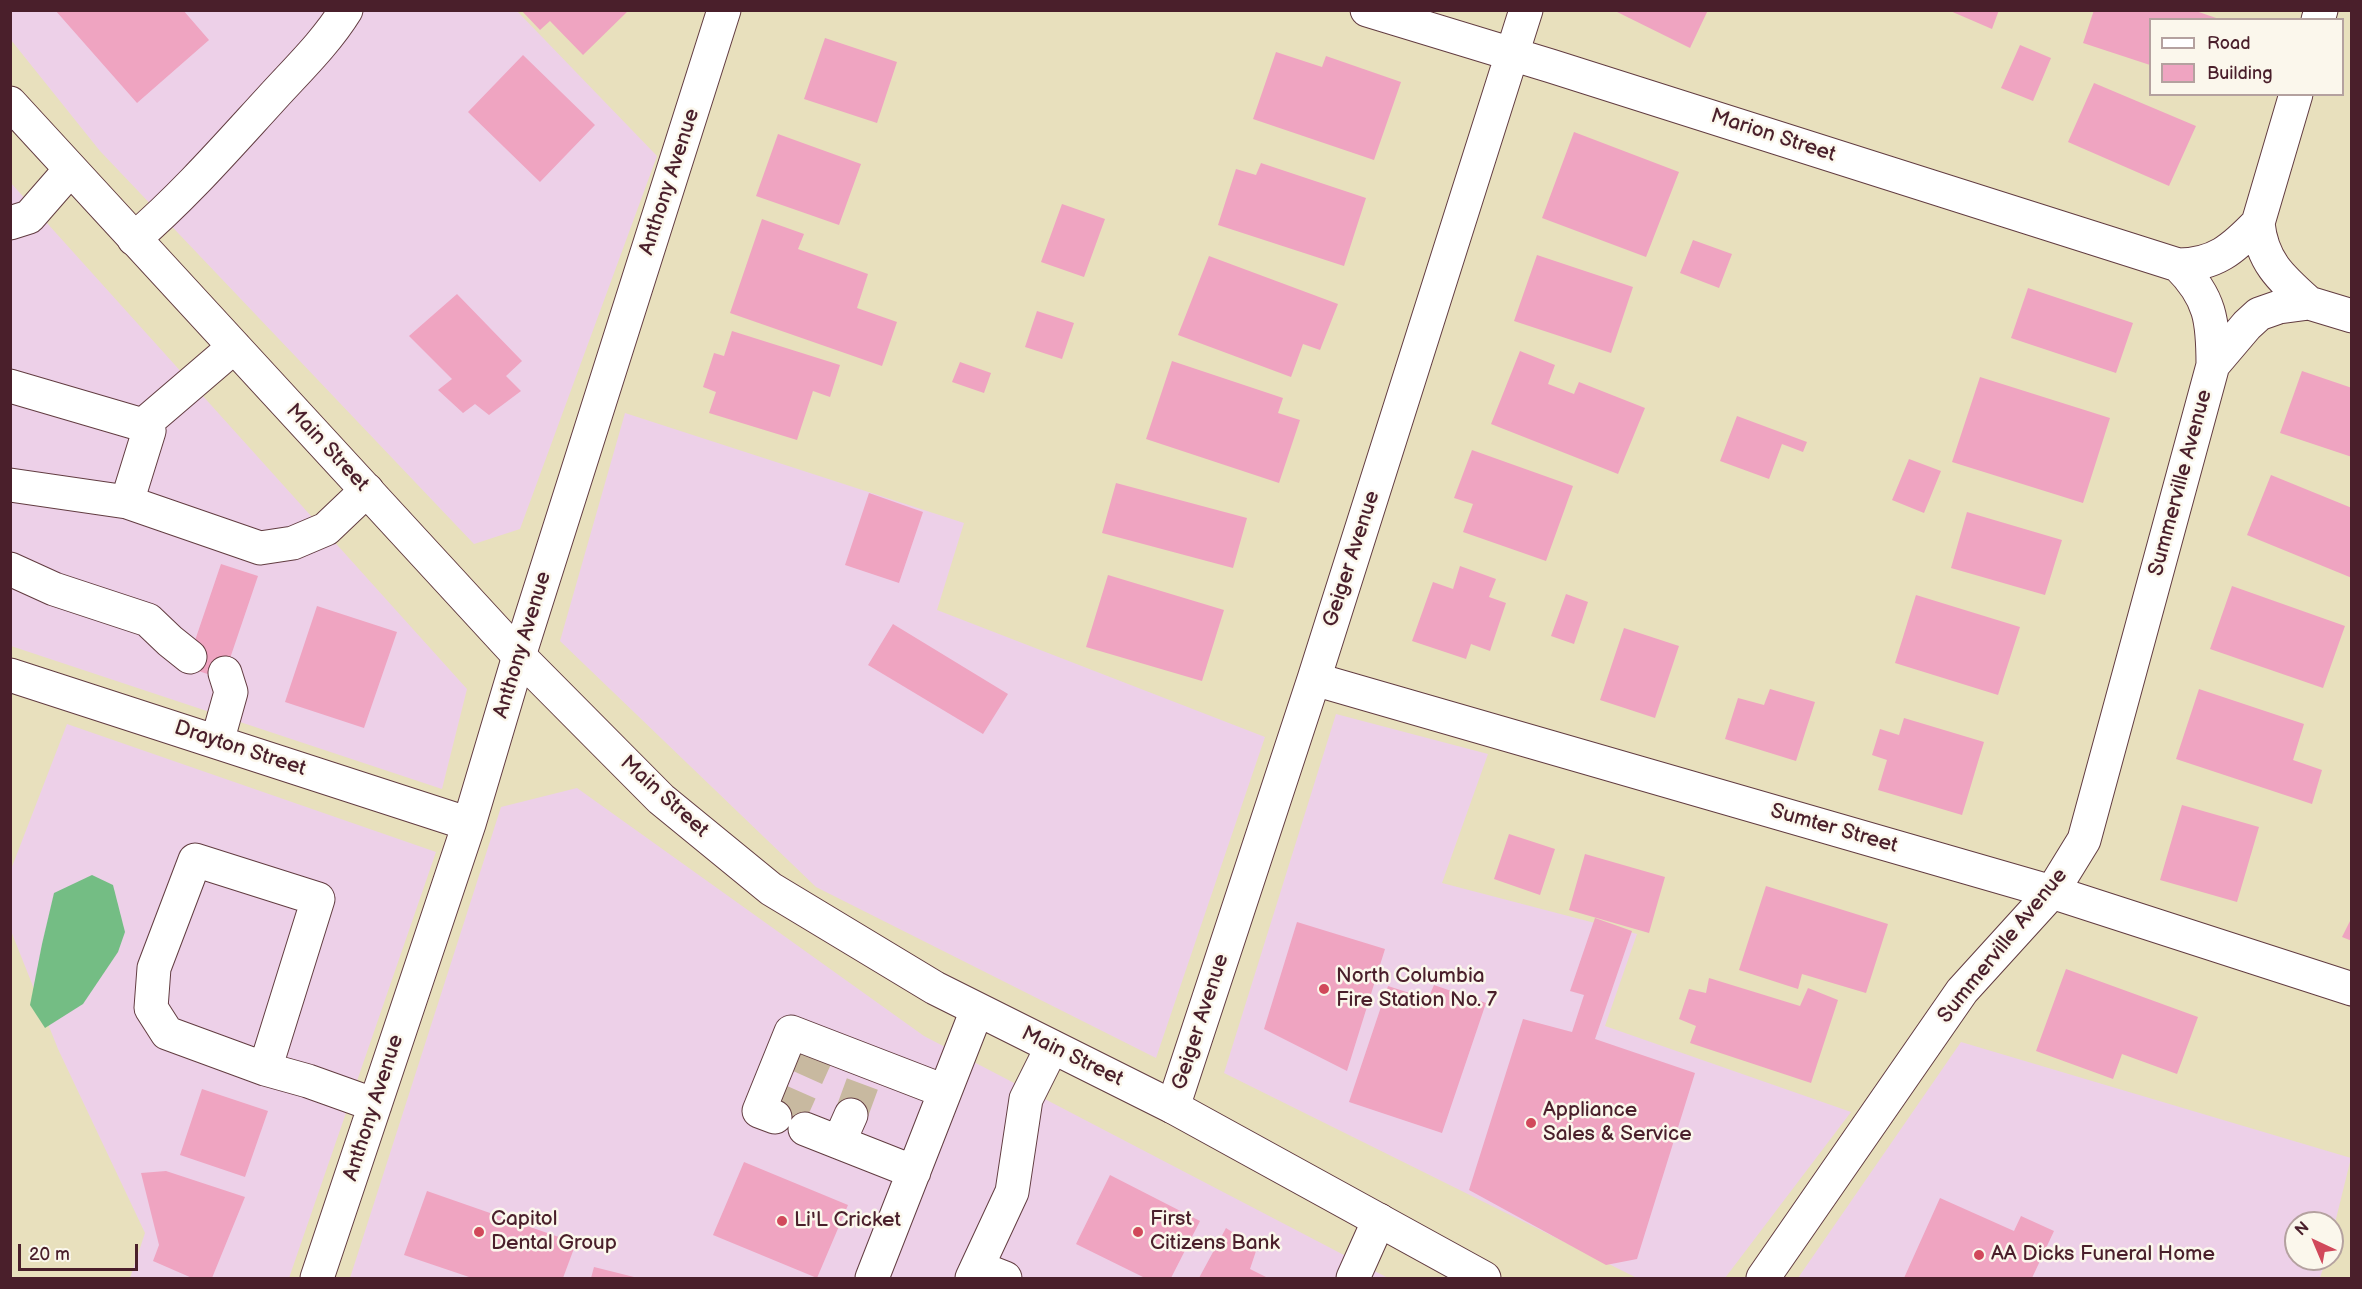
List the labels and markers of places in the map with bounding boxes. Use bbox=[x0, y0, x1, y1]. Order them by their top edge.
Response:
place label: North Columbia Fire Station No. 7 bbox=[1336, 964, 1497, 1014]
marker: North Columbia Fire Station No. 7 bbox=[1317, 982, 1331, 996]
place label: Appliance Sales & Service bbox=[1543, 1098, 1692, 1148]
marker: Appliance Sales & Service bbox=[1524, 1116, 1538, 1130]
place label: Capitol Dental Group bbox=[491, 1207, 617, 1257]
place label: First Citizens Bank bbox=[1150, 1207, 1280, 1257]
place label: Li'L Cricket bbox=[794, 1208, 901, 1234]
marker: Li'L Cricket bbox=[775, 1214, 789, 1228]
marker: Capitol Dental Group bbox=[472, 1225, 486, 1239]
marker: First Citizens Bank bbox=[1131, 1225, 1145, 1239]
place label: AA Dicks Funeral Home bbox=[1991, 1242, 2215, 1268]
marker: AA Dicks Funeral Home bbox=[1972, 1248, 1986, 1262]

